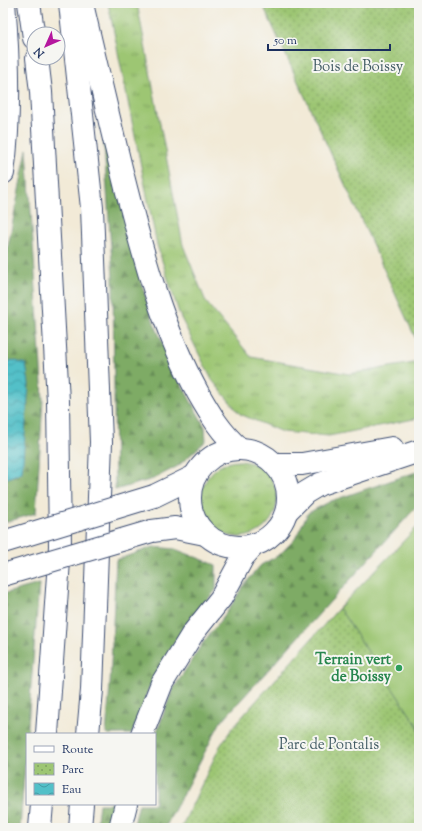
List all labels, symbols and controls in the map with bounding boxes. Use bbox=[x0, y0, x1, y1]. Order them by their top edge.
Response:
north arrow bbox=[26, 26, 66, 66]
scale bar bbox=[268, 26, 390, 52]
text: 50 m bbox=[273, 32, 297, 50]
text: N bbox=[31, 43, 49, 62]
park label: Bois de Boissy bbox=[313, 57, 404, 78]
place label: Terrain vert de Boissy bbox=[315, 650, 392, 688]
marker: Terrain vert de Boissy bbox=[394, 663, 404, 673]
legend bbox=[26, 733, 156, 805]
park label: Parc de Pontalis bbox=[279, 735, 379, 756]
text: Route bbox=[62, 741, 94, 759]
text: Parc bbox=[62, 761, 84, 779]
text: Eau bbox=[62, 781, 82, 799]

